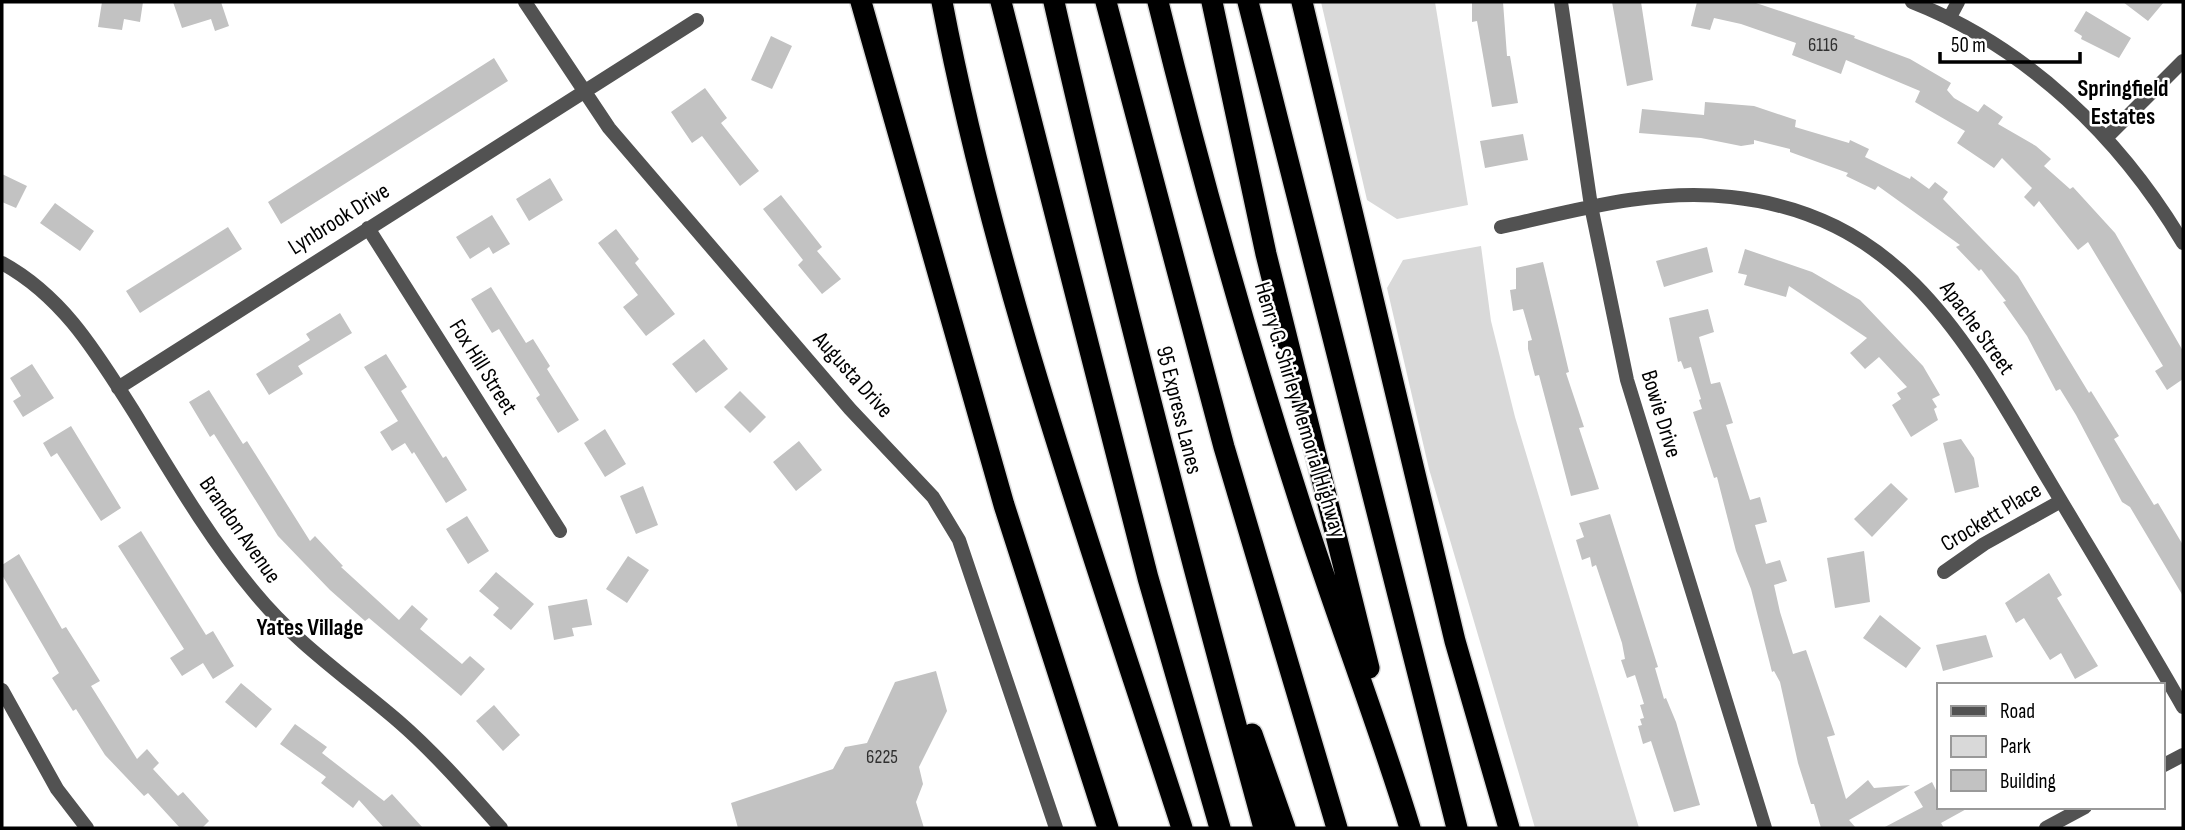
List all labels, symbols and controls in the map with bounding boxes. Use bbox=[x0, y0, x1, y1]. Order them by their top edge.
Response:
scale bar bbox=[1940, 21, 2080, 65]
text: 50 m bbox=[1951, 33, 1986, 58]
house number: 6116 bbox=[1808, 34, 1838, 57]
district label: Springfield Estates bbox=[2077, 74, 2169, 131]
street label: Lynbrook Drive bbox=[283, 177, 395, 261]
street label: Apache Street bbox=[1933, 275, 2020, 380]
street label: Henry G. Shirley Memorial Highway bbox=[1248, 279, 1352, 541]
street label: Fox Hill Street bbox=[443, 314, 523, 420]
street label: Augusta Drive bbox=[806, 325, 899, 424]
street label: 95 Express Lanes bbox=[1150, 343, 1208, 477]
street label: Bowie Drive bbox=[1634, 367, 1688, 461]
street label: Brandon Avenue bbox=[193, 471, 287, 589]
street label: Crockett Place bbox=[1936, 476, 2046, 558]
district label: Yates Village bbox=[256, 613, 364, 642]
legend bbox=[1937, 683, 2164, 809]
text: Road bbox=[2000, 699, 2035, 724]
text: Park bbox=[2000, 734, 2031, 759]
house number: 6225 bbox=[866, 746, 898, 769]
text: Building bbox=[2000, 769, 2056, 794]

